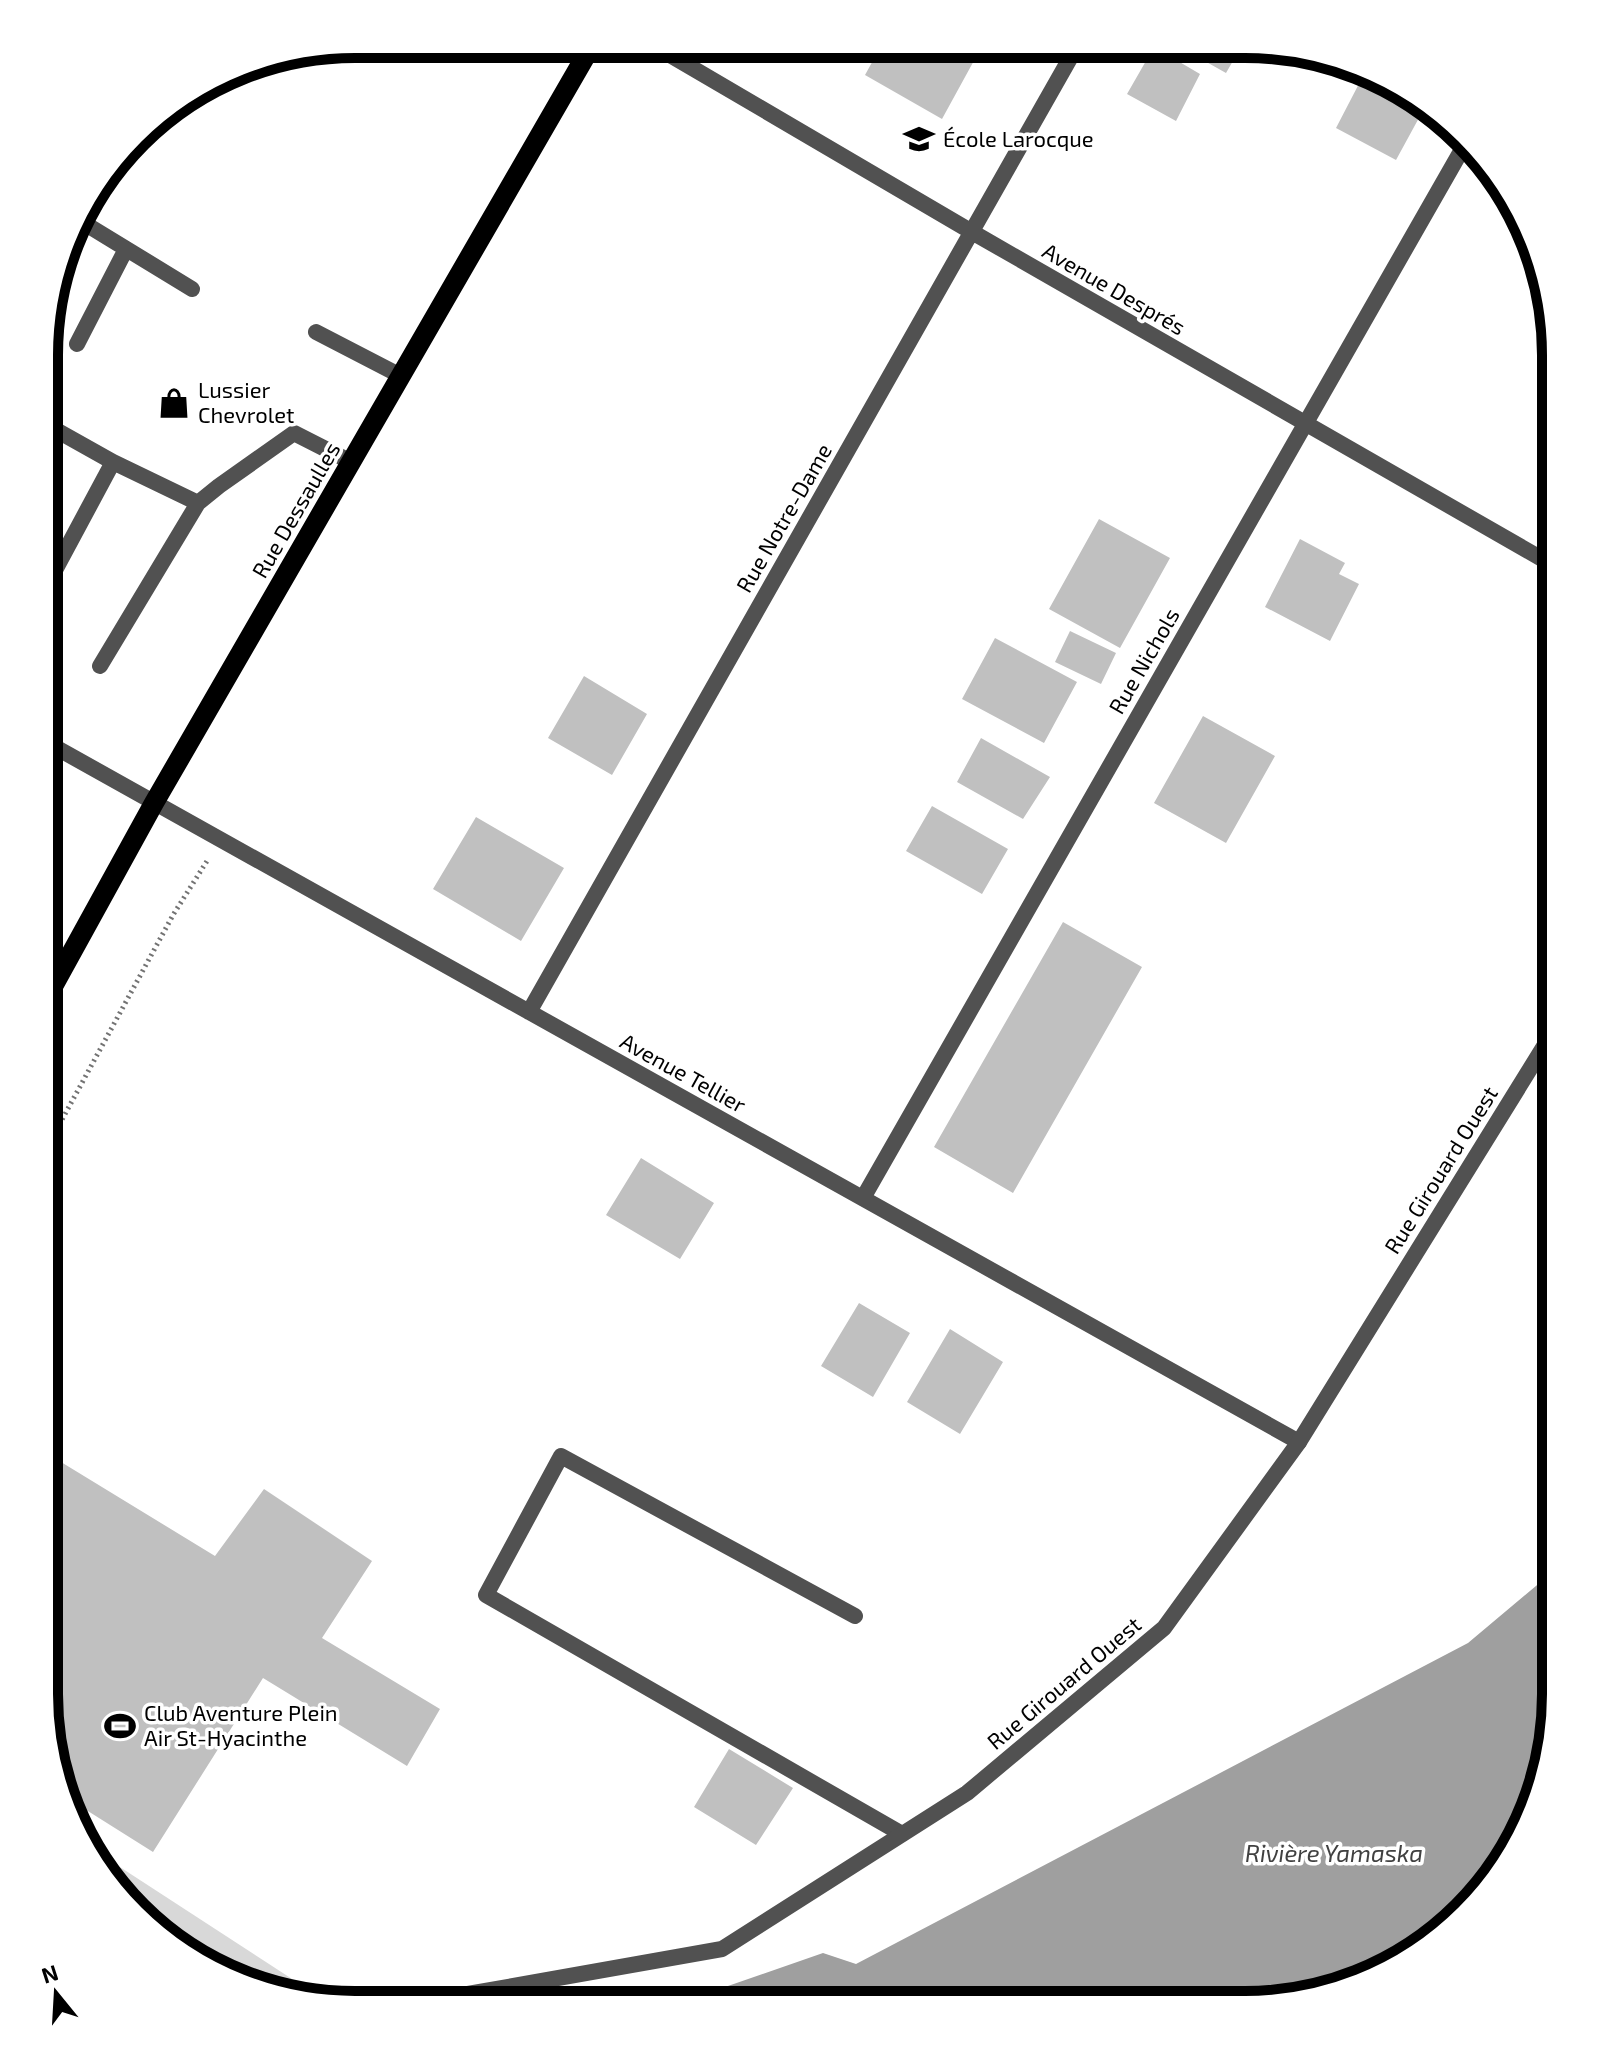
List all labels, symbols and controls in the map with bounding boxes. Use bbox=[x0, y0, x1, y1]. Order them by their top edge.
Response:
school or university icon: École Larocque bbox=[902, 122, 936, 156]
place label: École Larocque bbox=[943, 125, 1094, 151]
street label: Avenue Després bbox=[1038, 237, 1191, 340]
place label: Lussier Chevrolet bbox=[198, 376, 295, 427]
shop icon: Lussier Chevrolet bbox=[157, 386, 191, 420]
street label: Rue Dessaulles bbox=[246, 437, 344, 582]
street label: Rue Notre-Dame bbox=[730, 439, 836, 596]
street label: Rue Nichols bbox=[1102, 603, 1184, 718]
street label: Avenue Tellier bbox=[616, 1027, 751, 1117]
street label: Rue Girouard Ouest bbox=[1378, 1081, 1502, 1258]
street label: Rue Girouard Ouest bbox=[981, 1610, 1145, 1754]
place label: Club Aventure Plein Air St-Hyacinthe bbox=[144, 1699, 338, 1750]
sports icon: Club Aventure Plein Air St-Hyacinthe bbox=[103, 1709, 137, 1743]
water label: Rivière Yamaska bbox=[1245, 1838, 1423, 1867]
north arrow bbox=[16, 1953, 96, 2033]
text: N bbox=[38, 1958, 61, 1988]

